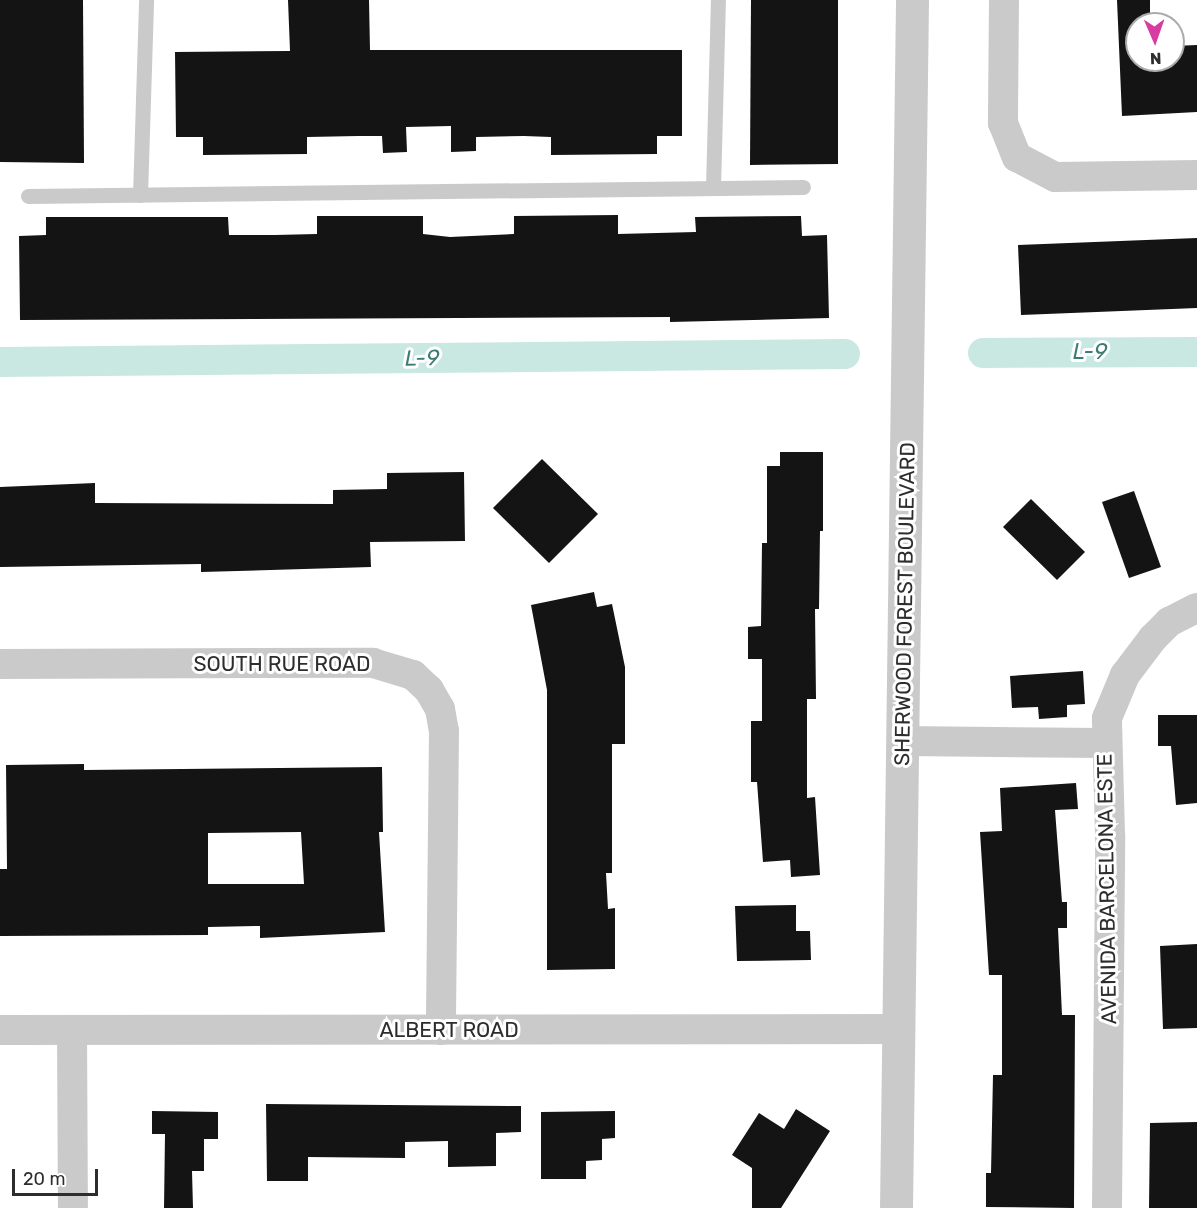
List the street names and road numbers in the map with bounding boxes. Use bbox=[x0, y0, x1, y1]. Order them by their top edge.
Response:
street label: SHERWOOD FOREST BOULEVARD bbox=[890, 442, 920, 766]
street label: SOUTH RUE ROAD bbox=[194, 651, 370, 677]
street label: AVENIDA BARCELONA ESTE bbox=[1092, 753, 1122, 1025]
street label: ALBERT ROAD bbox=[379, 1017, 519, 1043]

